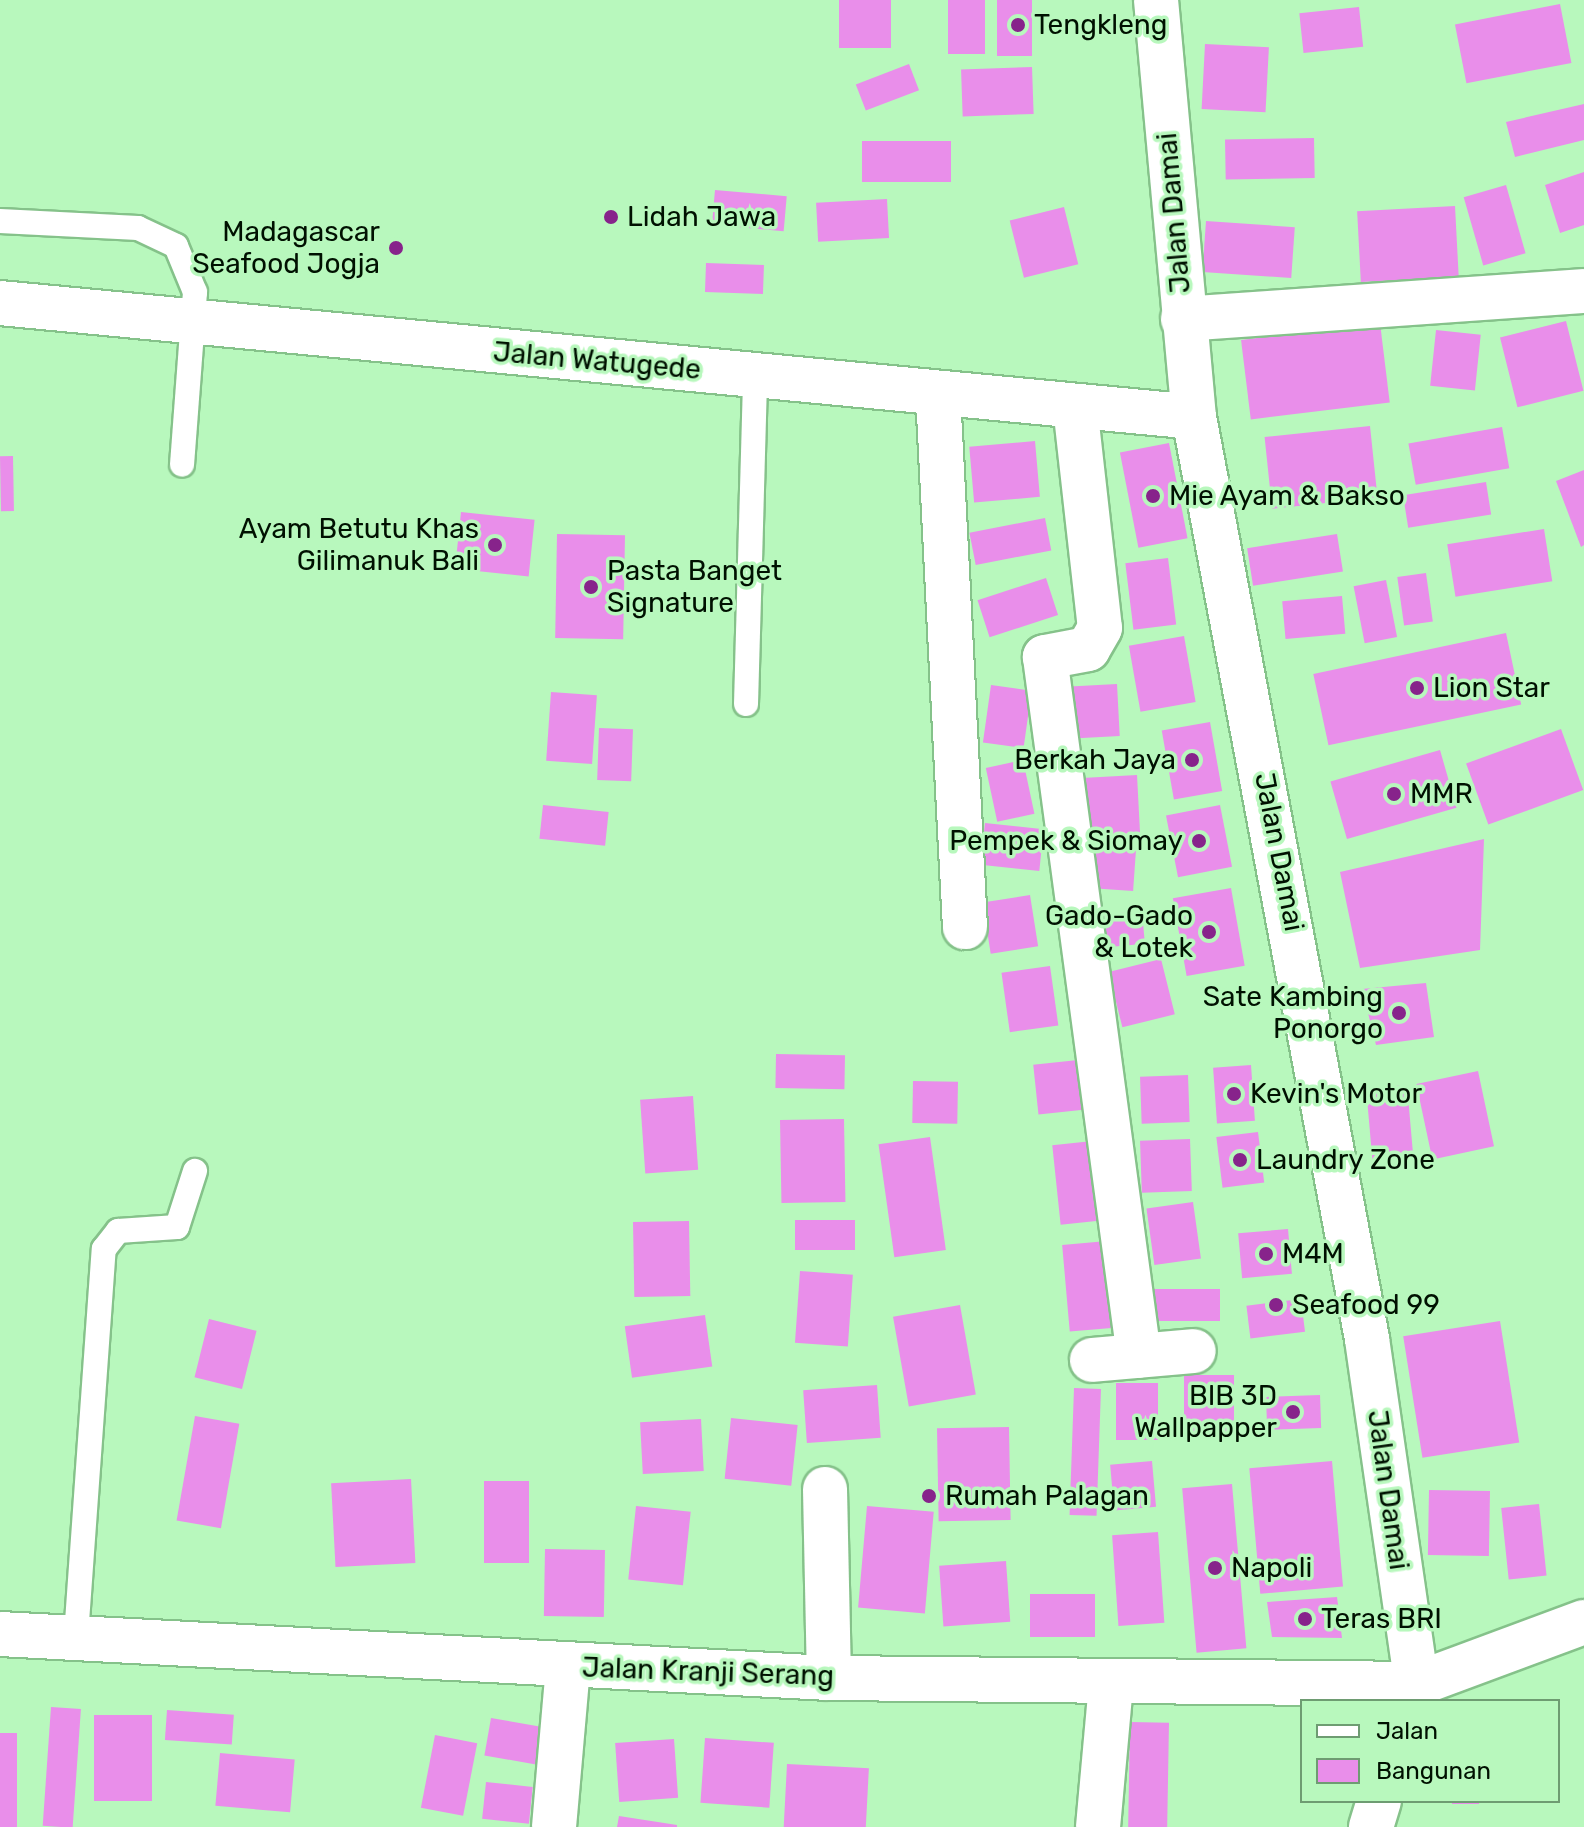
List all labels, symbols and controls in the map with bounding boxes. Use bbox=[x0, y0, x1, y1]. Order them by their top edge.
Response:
place label: Tengkleng bbox=[1034, 8, 1168, 42]
marker: Tengkleng bbox=[1009, 16, 1027, 34]
street label: Jalan Damai bbox=[1150, 131, 1198, 295]
place label: Lidah Jawa bbox=[627, 200, 776, 234]
marker: Lidah Jawa bbox=[602, 208, 620, 226]
place label: Madagascar Seafood Jogja bbox=[192, 215, 380, 281]
marker: Madagascar Seafood Jogja bbox=[387, 239, 405, 257]
street label: Jalan Watugede bbox=[492, 335, 702, 387]
place label: Mie Ayam & Bakso bbox=[1169, 479, 1406, 513]
marker: Mie Ayam & Bakso bbox=[1144, 487, 1162, 505]
place label: Ayam Betutu Khas Gilimanuk Bali bbox=[239, 512, 479, 578]
marker: Ayam Betutu Khas Gilimanuk Bali bbox=[486, 536, 504, 554]
place label: Pasta Banget Signature bbox=[607, 554, 782, 620]
marker: Pasta Banget Signature bbox=[582, 578, 600, 596]
place label: Lion Star bbox=[1433, 671, 1550, 705]
marker: Lion Star bbox=[1408, 679, 1426, 697]
place label: Berkah Jaya bbox=[1014, 743, 1176, 777]
marker: Berkah Jaya bbox=[1183, 751, 1201, 769]
street label: Jalan Damai bbox=[1247, 770, 1311, 934]
place label: MMR bbox=[1410, 777, 1473, 811]
marker: MMR bbox=[1385, 785, 1403, 803]
place label: Pempek & Siomay bbox=[949, 824, 1183, 858]
marker: Pempek & Siomay bbox=[1190, 832, 1208, 850]
place label: Gado-Gado & Lotek bbox=[1045, 899, 1193, 965]
marker: Gado-Gado & Lotek bbox=[1200, 923, 1218, 941]
place label: Sate Kambing Ponorgo bbox=[1203, 980, 1383, 1046]
marker: Sate Kambing Ponorgo bbox=[1390, 1004, 1408, 1022]
place label: Kevin's Motor bbox=[1250, 1077, 1422, 1111]
marker: Kevin's Motor bbox=[1225, 1085, 1243, 1103]
place label: Laundry Zone bbox=[1256, 1143, 1436, 1177]
marker: Laundry Zone bbox=[1231, 1151, 1249, 1169]
place label: M4M bbox=[1282, 1237, 1344, 1271]
marker: M4M bbox=[1257, 1245, 1275, 1263]
place label: Seafood 99 bbox=[1292, 1288, 1440, 1322]
marker: Seafood 99 bbox=[1267, 1296, 1285, 1314]
place label: BIB 3D Wallpapper bbox=[1134, 1379, 1277, 1445]
marker: BIB 3D Wallpapper bbox=[1284, 1403, 1302, 1421]
street label: Jalan Damai bbox=[1360, 1408, 1416, 1572]
place label: Rumah Palagan bbox=[945, 1479, 1149, 1513]
marker: Rumah Palagan bbox=[920, 1487, 938, 1505]
place label: Napoli bbox=[1231, 1551, 1312, 1585]
marker: Napoli bbox=[1206, 1559, 1224, 1577]
place label: Teras BRI bbox=[1321, 1602, 1442, 1636]
marker: Teras BRI bbox=[1296, 1610, 1314, 1628]
street label: Jalan Kranji Serang bbox=[581, 1651, 835, 1693]
legend bbox=[1300, 1699, 1560, 1803]
text: Jalan bbox=[1376, 1717, 1438, 1745]
text: Bangunan bbox=[1376, 1757, 1491, 1785]

